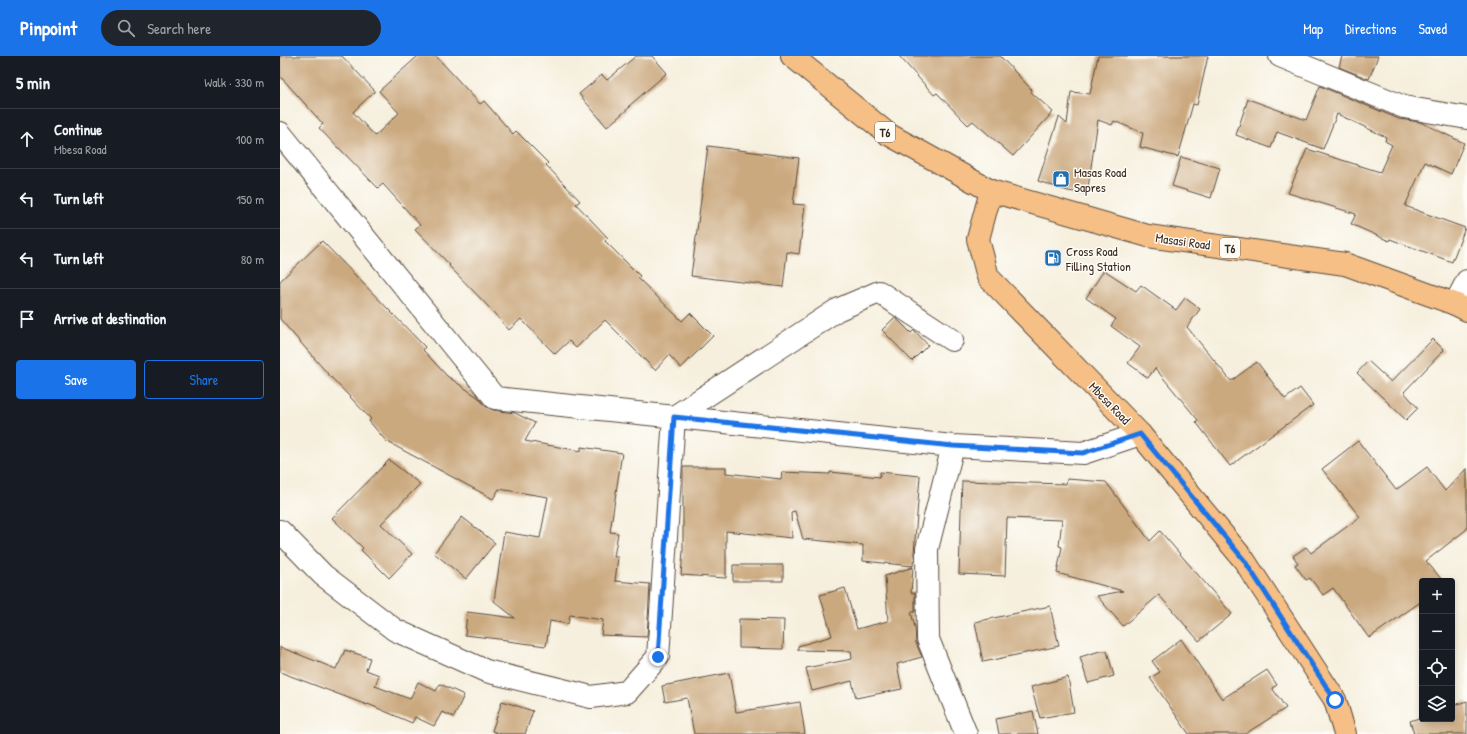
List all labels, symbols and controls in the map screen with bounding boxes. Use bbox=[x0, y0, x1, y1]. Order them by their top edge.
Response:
search box bbox=[101, 10, 381, 46]
text: Pinpoint bbox=[20, 15, 77, 41]
icon: search bbox=[115, 17, 137, 39]
text: Search here bbox=[147, 18, 211, 39]
text: Map bbox=[1303, 19, 1323, 38]
text: Directions bbox=[1345, 19, 1396, 38]
text: Saved bbox=[1418, 19, 1447, 38]
text: 5 min bbox=[16, 71, 50, 94]
text: Walk · 330 m bbox=[204, 73, 264, 91]
text: Continue bbox=[54, 119, 102, 140]
road number: T6 bbox=[875, 122, 895, 142]
icon: ahead bbox=[16, 128, 38, 150]
text: 100 m bbox=[236, 130, 264, 148]
text: Mbesa Road bbox=[54, 140, 107, 158]
place label: Masas Road Sapres bbox=[1074, 163, 1126, 196]
shop icon: Masas Road Sapres bbox=[1051, 169, 1071, 189]
icon: left bbox=[16, 188, 38, 210]
text: Turn left bbox=[54, 188, 104, 209]
text: 150 m bbox=[236, 190, 264, 208]
street label: Masasi Road bbox=[1154, 228, 1212, 254]
road number: T6 bbox=[1220, 238, 1240, 258]
place label: Cross Road Filling Station bbox=[1065, 242, 1131, 275]
icon: left bbox=[16, 248, 38, 270]
text: Turn left bbox=[54, 248, 104, 269]
fuel station icon: Cross Road Filling Station bbox=[1043, 248, 1063, 268]
text: 80 m bbox=[241, 250, 264, 268]
icon: arrive bbox=[16, 308, 38, 330]
text: Arrive at destination bbox=[54, 308, 166, 329]
button: Save bbox=[16, 360, 136, 399]
button: Share bbox=[144, 360, 264, 399]
street label: Mbesa Road bbox=[1085, 378, 1135, 428]
map controls bbox=[1419, 578, 1455, 722]
button: + bbox=[1419, 578, 1455, 614]
button: − bbox=[1419, 614, 1455, 650]
route end bbox=[649, 648, 667, 666]
button: locate bbox=[1419, 650, 1455, 686]
button: layers bbox=[1419, 686, 1455, 722]
route start bbox=[1326, 691, 1344, 709]

